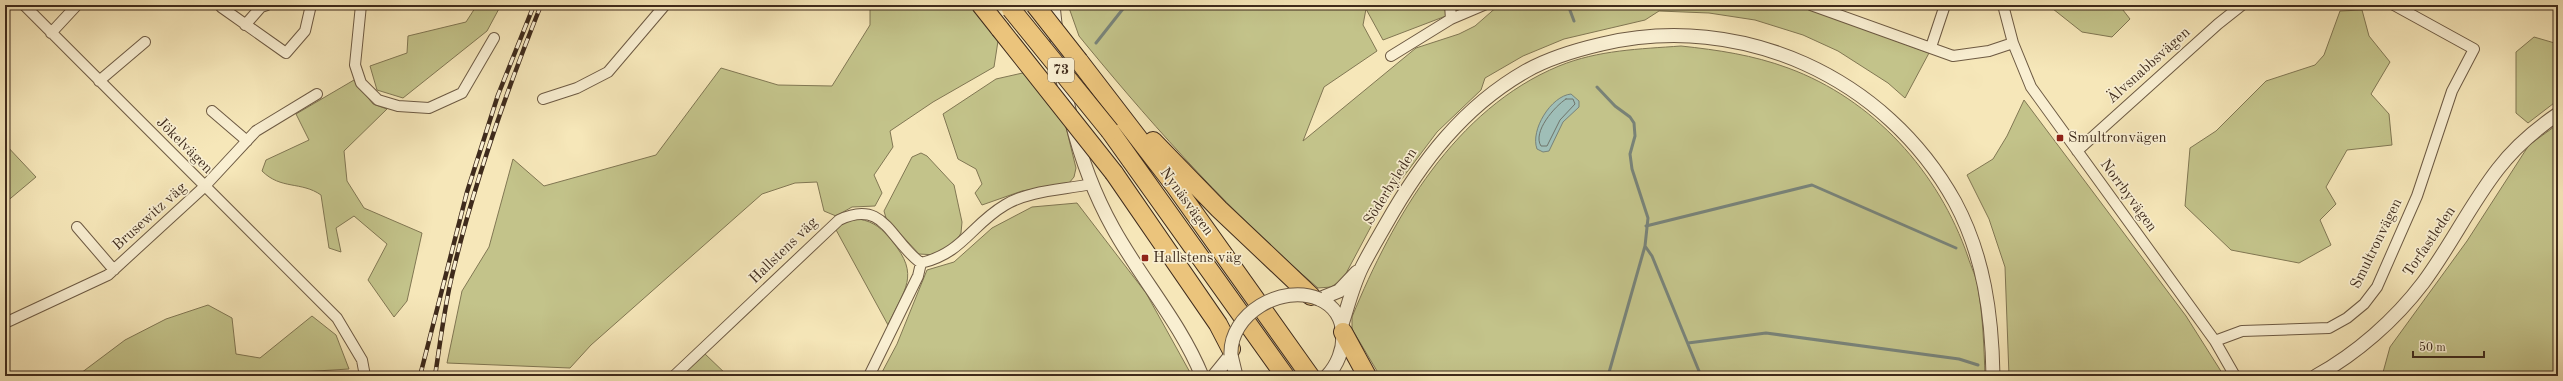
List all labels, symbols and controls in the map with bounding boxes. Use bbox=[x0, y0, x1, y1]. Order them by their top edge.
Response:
street label: Älvsnabbsvägen bbox=[2103, 23, 2193, 107]
road number: 73 bbox=[1048, 58, 1074, 82]
street label: Jökelvägen bbox=[153, 115, 215, 177]
place label: Smultronvägen bbox=[2068, 131, 2167, 146]
marker: Smultronvägen bbox=[2055, 133, 2065, 143]
street label: Söderbyleden bbox=[1362, 146, 1420, 228]
street label: Norrbyvägen bbox=[2097, 157, 2159, 235]
street label: Nynäsvägen bbox=[1156, 165, 1216, 239]
street label: Brusewitz väg bbox=[110, 180, 190, 254]
street label: Smultronvägen bbox=[2349, 196, 2405, 292]
street label: Torfastleden bbox=[2401, 204, 2459, 280]
street label: Hallstens väg bbox=[747, 215, 821, 287]
place label: Hallstens väg bbox=[1153, 251, 1241, 266]
marker: Hallstens väg bbox=[1140, 253, 1150, 263]
scale bar bbox=[2413, 333, 2484, 359]
text: 50 m bbox=[2419, 341, 2446, 354]

